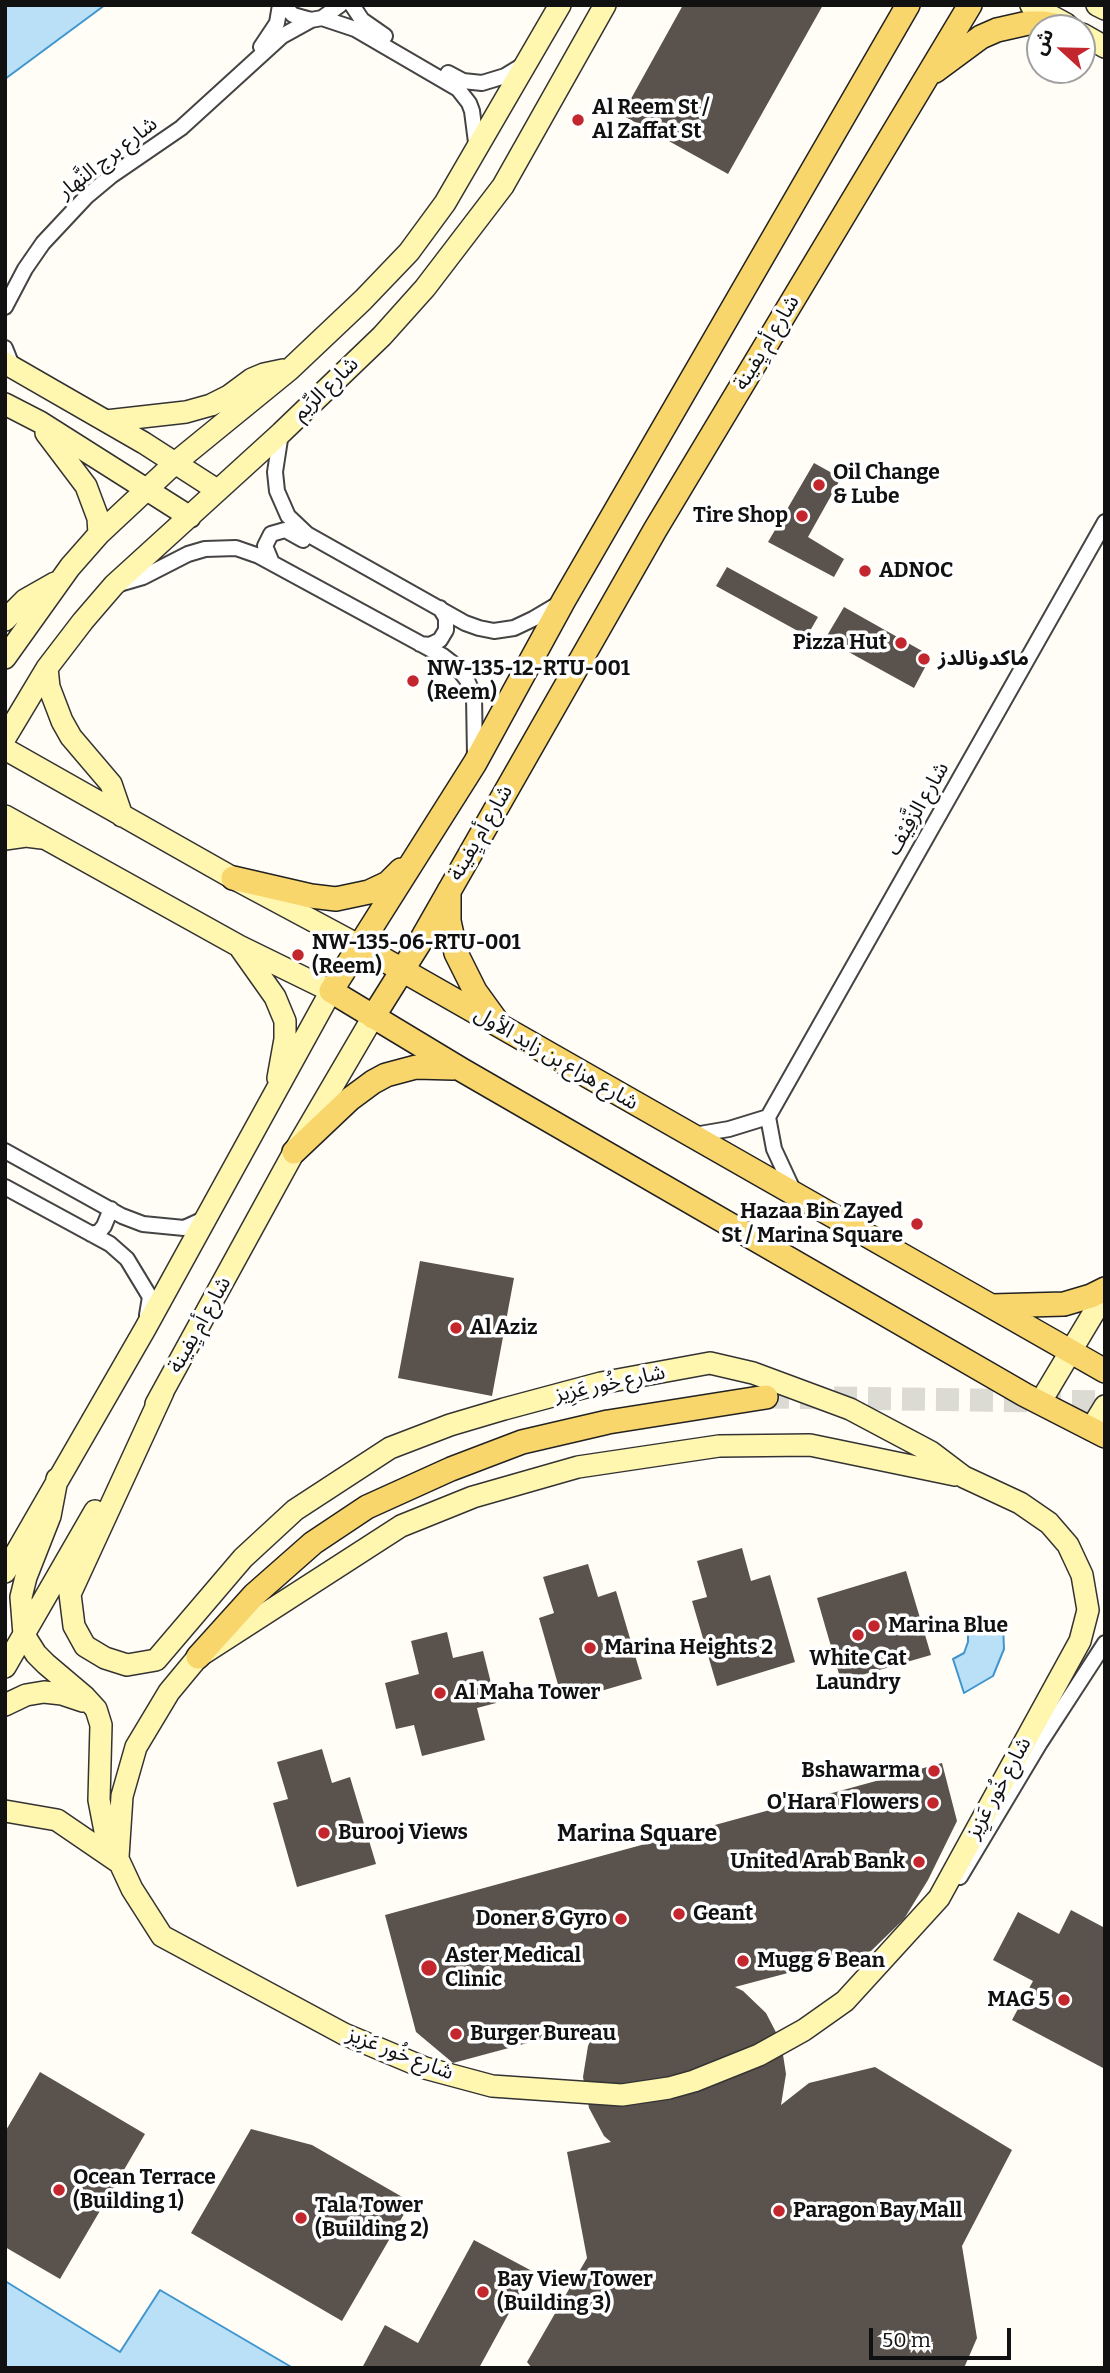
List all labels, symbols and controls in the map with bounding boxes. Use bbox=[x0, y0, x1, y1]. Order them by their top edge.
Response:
north arrow bbox=[1026, 14, 1096, 84]
text: ش bbox=[1027, 25, 1058, 58]
place label: Al Reem St / Al Zaffat St bbox=[592, 95, 709, 145]
street label: شارع برج النَّهار bbox=[53, 111, 163, 205]
marker: Al Reem St / Al Zaffat St bbox=[570, 112, 586, 128]
street label: شارع أم يِفينة bbox=[729, 291, 805, 395]
street label: شارع الرِّيم bbox=[288, 352, 364, 426]
place label: Oil Change & Lube bbox=[833, 460, 940, 510]
marker: Oil Change & Lube bbox=[811, 477, 827, 493]
place label: Tire Shop bbox=[693, 503, 788, 529]
marker: Tire Shop bbox=[794, 508, 810, 524]
place label: ADNOC bbox=[879, 558, 953, 584]
marker: ADNOC bbox=[857, 563, 873, 579]
place label: Pizza Hut bbox=[793, 630, 887, 656]
marker: Pizza Hut bbox=[893, 635, 909, 651]
place label: ماكدونالدز bbox=[938, 646, 1029, 672]
marker: ماكدونالدز bbox=[916, 651, 932, 667]
place label: NW-135-12-RTU-001 (Reem) bbox=[427, 656, 630, 706]
marker: NW-135-12-RTU-001 (Reem) bbox=[405, 673, 421, 689]
street label: شارع الزَّفِيْف bbox=[881, 758, 955, 860]
street label: شارع أم يِفينة bbox=[444, 781, 518, 885]
place label: NW-135-06-RTU-001 (Reem) bbox=[312, 930, 521, 980]
marker: NW-135-06-RTU-001 (Reem) bbox=[290, 947, 306, 963]
street label: شارع هزاع بن زايد الأول bbox=[470, 1002, 642, 1116]
place label: Hazaa Bin Zayed St / Marina Square bbox=[721, 1199, 903, 1249]
marker: Hazaa Bin Zayed St / Marina Square bbox=[909, 1216, 925, 1232]
street label: شارع أم يِفينة bbox=[163, 1272, 237, 1378]
place label: Al Aziz bbox=[470, 1315, 538, 1341]
marker: Al Aziz bbox=[448, 1320, 464, 1336]
street label: شارع خُور عَزِيز bbox=[553, 1360, 667, 1408]
place label: Marina Blue bbox=[888, 1613, 1008, 1639]
marker: Marina Blue bbox=[866, 1618, 882, 1634]
marker: White Cat Laundry bbox=[850, 1627, 866, 1643]
place label: Marina Heights 2 bbox=[604, 1635, 773, 1661]
marker: Marina Heights 2 bbox=[582, 1640, 598, 1656]
place label: White Cat Laundry bbox=[809, 1646, 907, 1696]
place label: Al Maha Tower bbox=[454, 1680, 600, 1706]
marker: Al Maha Tower bbox=[432, 1685, 448, 1701]
street label: شارع خُور عَزِيز bbox=[961, 1733, 1037, 1843]
place label: Bshawarma bbox=[801, 1758, 920, 1784]
marker: Bshawarma bbox=[926, 1763, 942, 1779]
place label: O'Hara Flowers bbox=[767, 1790, 919, 1816]
marker: O'Hara Flowers bbox=[925, 1795, 941, 1811]
place label: Burooj Views bbox=[338, 1820, 468, 1846]
district label: Marina Square bbox=[557, 1821, 717, 1849]
marker: Burooj Views bbox=[316, 1825, 332, 1841]
place label: United Arab Bank bbox=[730, 1849, 905, 1875]
marker: United Arab Bank bbox=[911, 1854, 927, 1870]
place label: Geant bbox=[693, 1901, 753, 1927]
place label: Doner & Gyro bbox=[475, 1906, 607, 1932]
marker: Geant bbox=[671, 1906, 687, 1922]
marker: Doner & Gyro bbox=[613, 1911, 629, 1927]
place label: Aster Medical Clinic bbox=[445, 1943, 581, 1993]
place label: Mugg & Bean bbox=[757, 1948, 885, 1974]
marker: Mugg & Bean bbox=[735, 1953, 751, 1969]
marker: Aster Medical Clinic bbox=[419, 1958, 439, 1978]
place label: MAG 5 bbox=[987, 1987, 1050, 2013]
marker: MAG 5 bbox=[1056, 1992, 1072, 2008]
place label: Burger Bureau bbox=[470, 2021, 616, 2047]
street label: شارع خُور عَزِيز bbox=[343, 2022, 457, 2086]
marker: Burger Bureau bbox=[448, 2026, 464, 2042]
place label: Ocean Terrace (Building 1) bbox=[73, 2165, 216, 2215]
marker: Ocean Terrace (Building 1) bbox=[51, 2182, 67, 2198]
place label: Tala Tower (Building 2) bbox=[315, 2193, 429, 2243]
place label: Paragon Bay Mall bbox=[793, 2198, 962, 2224]
marker: Paragon Bay Mall bbox=[771, 2203, 787, 2219]
marker: Tala Tower (Building 2) bbox=[293, 2210, 309, 2226]
place label: Bay View Tower (Building 3) bbox=[497, 2267, 653, 2317]
marker: Bay View Tower (Building 3) bbox=[475, 2284, 491, 2300]
scale bar bbox=[872, 2314, 1014, 2358]
text: 50 m bbox=[882, 2327, 931, 2353]

